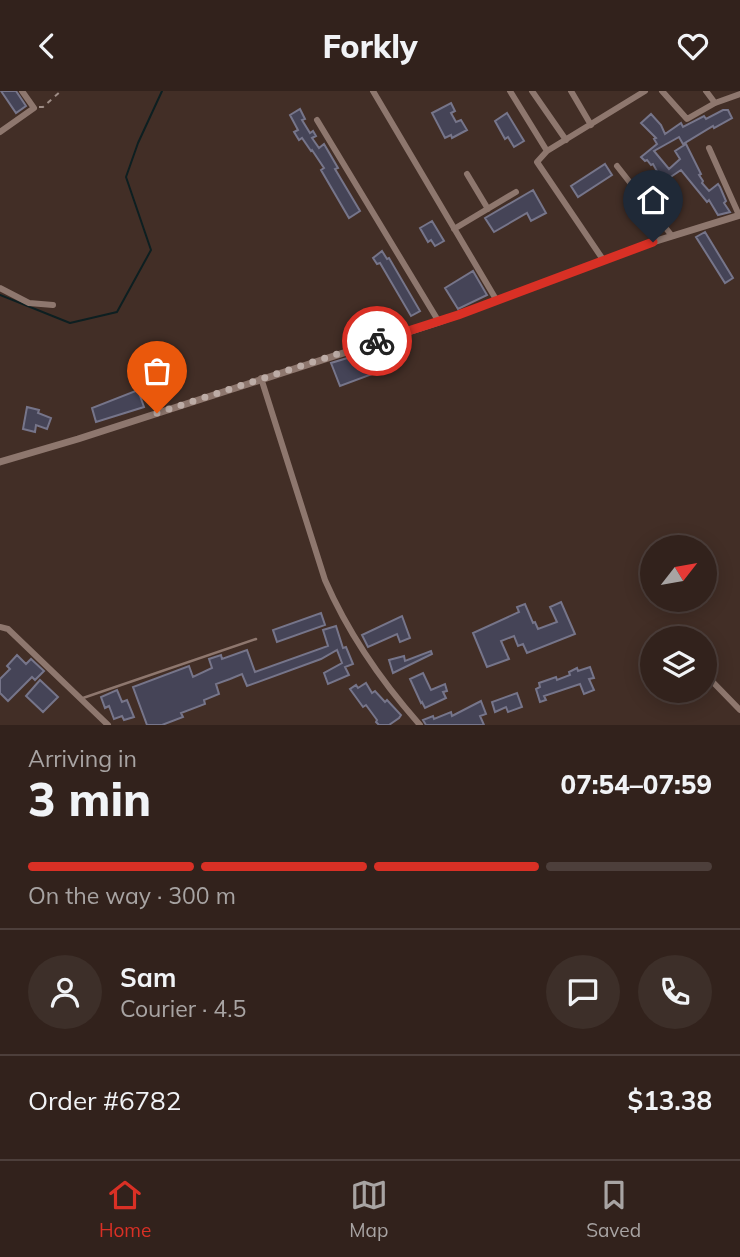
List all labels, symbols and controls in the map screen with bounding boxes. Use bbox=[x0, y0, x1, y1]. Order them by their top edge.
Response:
text: Forkly bbox=[322, 26, 418, 66]
icon: back bbox=[28, 27, 66, 65]
icon: heart bbox=[674, 27, 712, 65]
pin bbox=[623, 170, 683, 242]
icon: home bbox=[634, 181, 672, 219]
courier bbox=[342, 306, 412, 376]
icon: bike bbox=[358, 322, 396, 360]
pin bbox=[127, 341, 187, 413]
icon: bag bbox=[138, 352, 176, 390]
north arrow bbox=[640, 535, 718, 613]
map controls bbox=[640, 535, 717, 703]
button: layers bbox=[640, 626, 717, 703]
text: Arriving in bbox=[28, 744, 137, 773]
text: 07:54–07:59 bbox=[561, 768, 712, 801]
text: 3 min bbox=[28, 770, 151, 828]
text: On the way · 300 m bbox=[28, 881, 236, 910]
button: person bbox=[28, 955, 102, 1029]
button: chat bbox=[546, 955, 620, 1029]
button: phone bbox=[638, 955, 712, 1029]
text: Sam bbox=[120, 961, 176, 994]
text: Courier · 4.5 bbox=[120, 994, 246, 1023]
text: Order #6782 bbox=[28, 1084, 181, 1117]
text: $13.38 bbox=[628, 1084, 712, 1117]
tab: Home bbox=[99, 1176, 151, 1242]
tab: Map bbox=[349, 1176, 388, 1242]
tab: Saved bbox=[586, 1176, 641, 1242]

